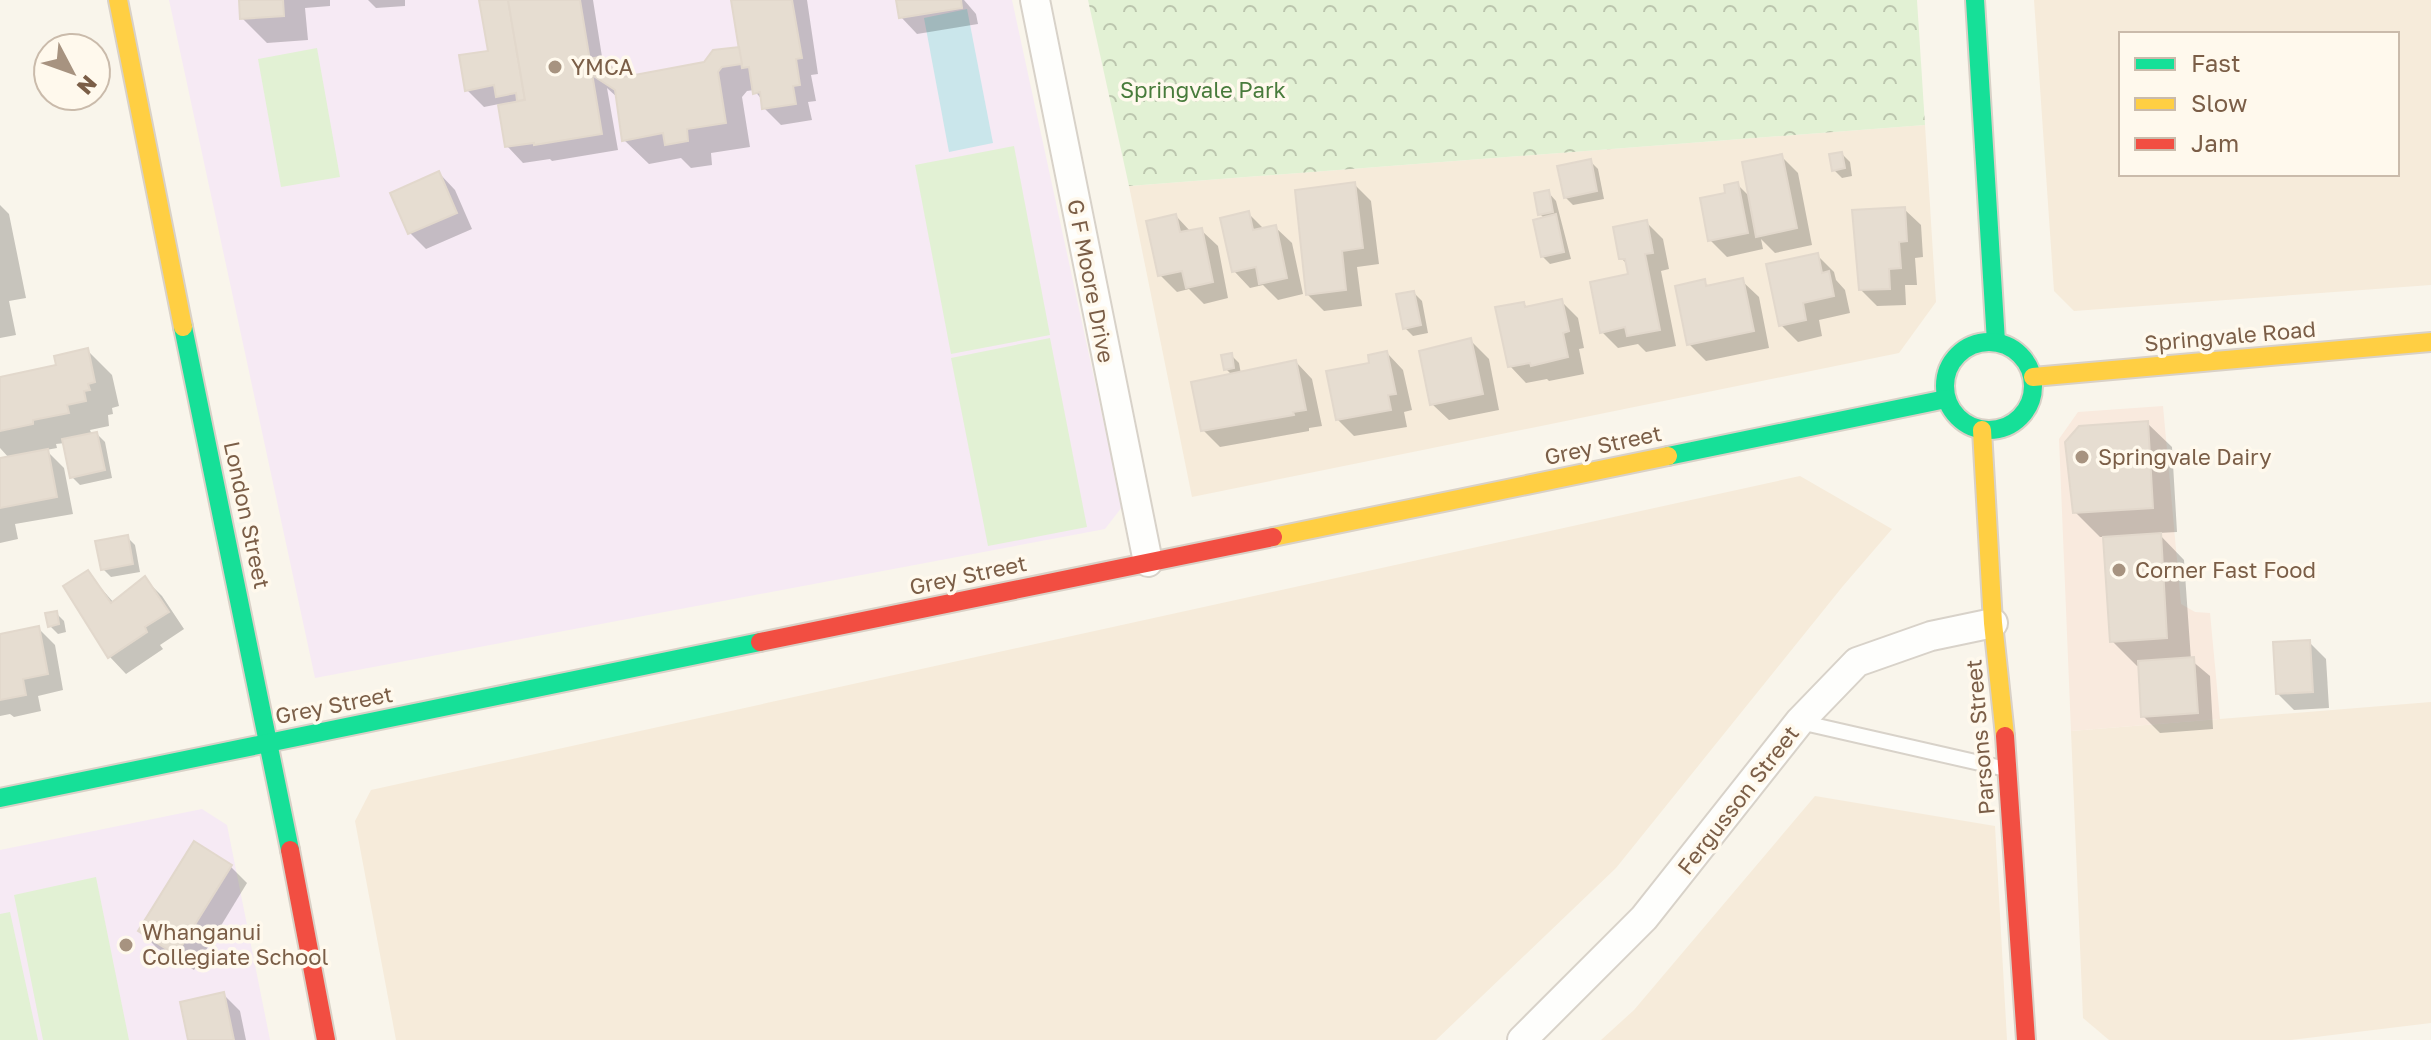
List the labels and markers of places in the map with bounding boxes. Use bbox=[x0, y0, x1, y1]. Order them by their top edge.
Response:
place label: YMCA bbox=[571, 53, 634, 80]
marker: YMCA bbox=[546, 58, 564, 76]
place label: Springvale Dairy bbox=[2098, 443, 2272, 470]
marker: Springvale Dairy bbox=[2073, 448, 2091, 466]
place label: Corner Fast Food bbox=[2135, 556, 2316, 583]
marker: Corner Fast Food bbox=[2110, 561, 2128, 579]
place label: Whanganui Collegiate School bbox=[142, 918, 329, 970]
marker: Whanganui Collegiate School bbox=[117, 936, 135, 954]

